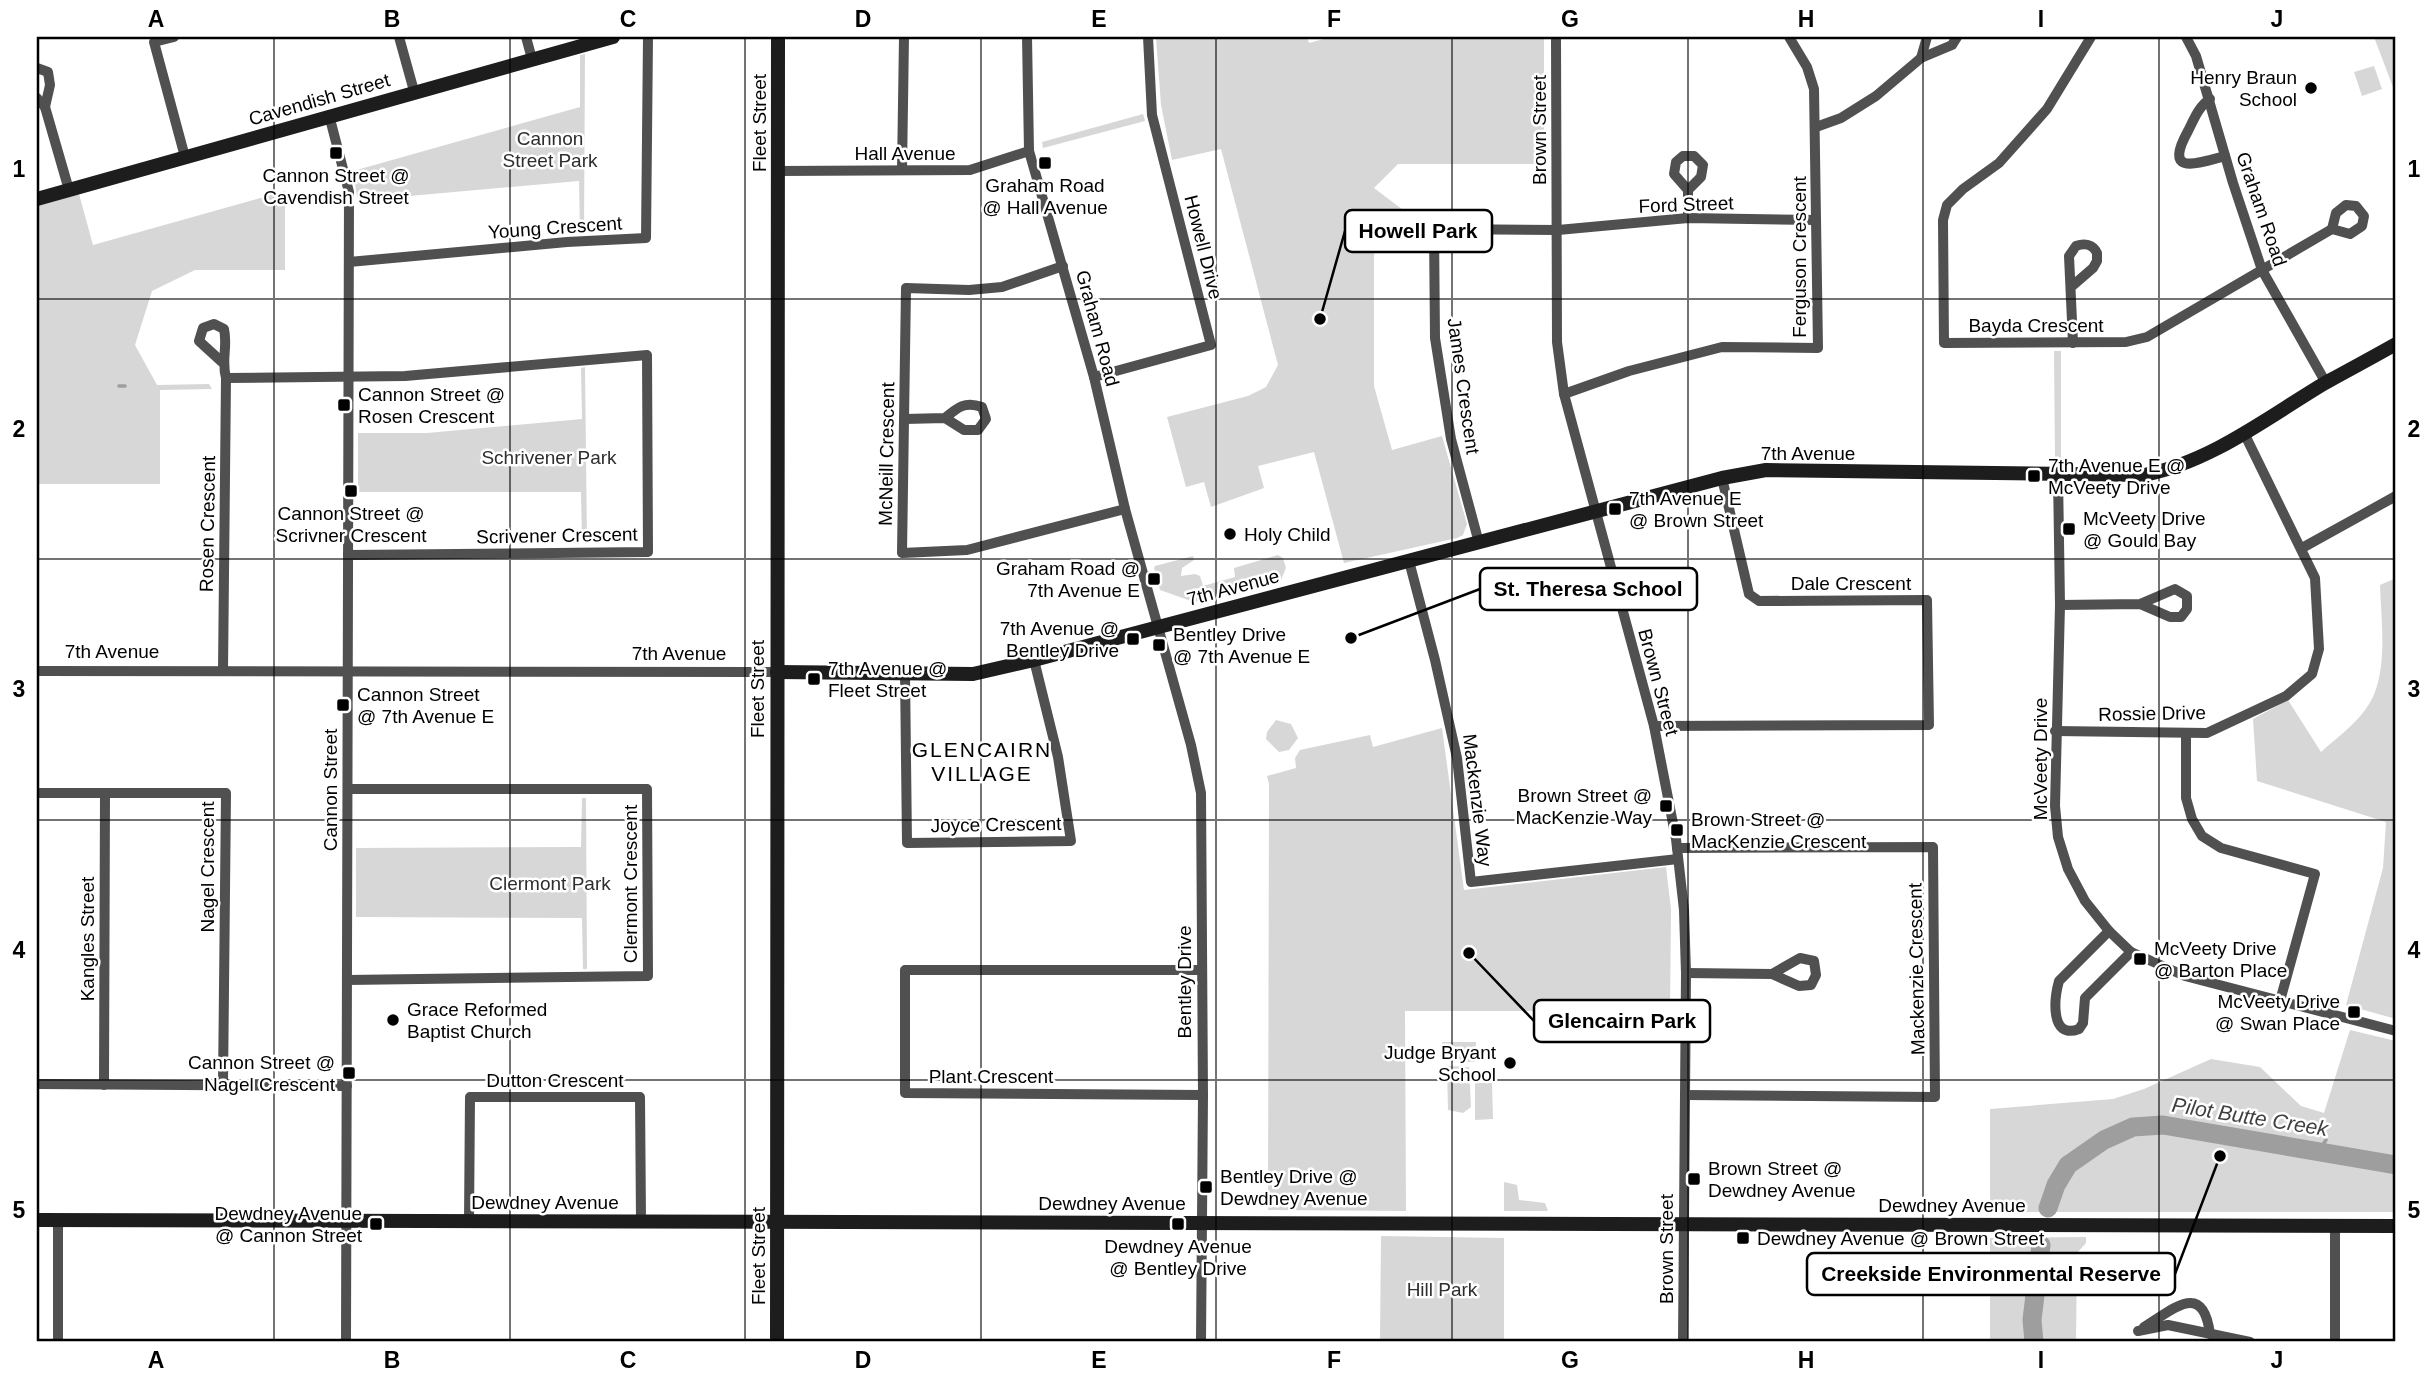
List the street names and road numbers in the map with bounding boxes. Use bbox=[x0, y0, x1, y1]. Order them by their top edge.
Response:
street label: Cavendish Street bbox=[246, 69, 393, 130]
street label: Fleet Street bbox=[749, 73, 770, 172]
street label: Brown Street bbox=[1529, 74, 1550, 185]
street label: Hall Avenue bbox=[854, 143, 956, 164]
street label: Graham Road bbox=[2232, 149, 2291, 269]
street label: Ferguson Crescent bbox=[1789, 175, 1810, 338]
street label: Ford Street bbox=[1638, 192, 1735, 217]
street label: Howell Drive bbox=[1180, 193, 1227, 301]
street label: Young Crescent bbox=[487, 212, 624, 243]
street label: Graham Road bbox=[1072, 268, 1123, 388]
street label: Bayda Crescent bbox=[1968, 315, 2104, 336]
street label: James Crescent bbox=[1444, 317, 1484, 456]
street label: McNeill Crescent bbox=[875, 381, 898, 526]
street label: 7th Avenue bbox=[1761, 443, 1855, 464]
street label: Rosen Crescent bbox=[196, 455, 219, 592]
street label: Scrivener Crescent bbox=[476, 524, 639, 547]
street label: 7th Avenue bbox=[1185, 565, 1282, 610]
street label: Dale Crescent bbox=[1791, 573, 1912, 594]
street label: Brown Street bbox=[1634, 626, 1683, 739]
street label: Fleet Street bbox=[747, 639, 768, 738]
street label: 7th Avenue bbox=[65, 641, 159, 662]
street label: 7th Avenue bbox=[632, 643, 726, 664]
street label: McVeety Drive bbox=[2030, 698, 2051, 820]
street label: Rossie Drive bbox=[2098, 702, 2206, 725]
street label: Cannon Street bbox=[320, 728, 341, 851]
street label: Mackenzie Way bbox=[1459, 733, 1496, 868]
street label: Nagel Crescent bbox=[197, 801, 218, 932]
street label: Clermont Crescent bbox=[620, 804, 641, 963]
street label: Joyce Crescent bbox=[930, 813, 1062, 836]
street label: Kangles Street bbox=[77, 876, 98, 1001]
street label: Mackenzie Crescent bbox=[1904, 882, 1929, 1055]
street label: Bentley Drive bbox=[1174, 926, 1195, 1039]
street label: Plant Crescent bbox=[929, 1066, 1054, 1087]
street label: Dutton Crescent bbox=[486, 1070, 624, 1091]
street label: Dewdney Avenue bbox=[471, 1192, 619, 1213]
street label: Dewdney Avenue bbox=[1038, 1193, 1186, 1214]
street label: Brown Street bbox=[1656, 1193, 1677, 1304]
street label: Dewdney Avenue bbox=[1878, 1195, 2026, 1216]
street label: Fleet Street bbox=[748, 1206, 769, 1305]

